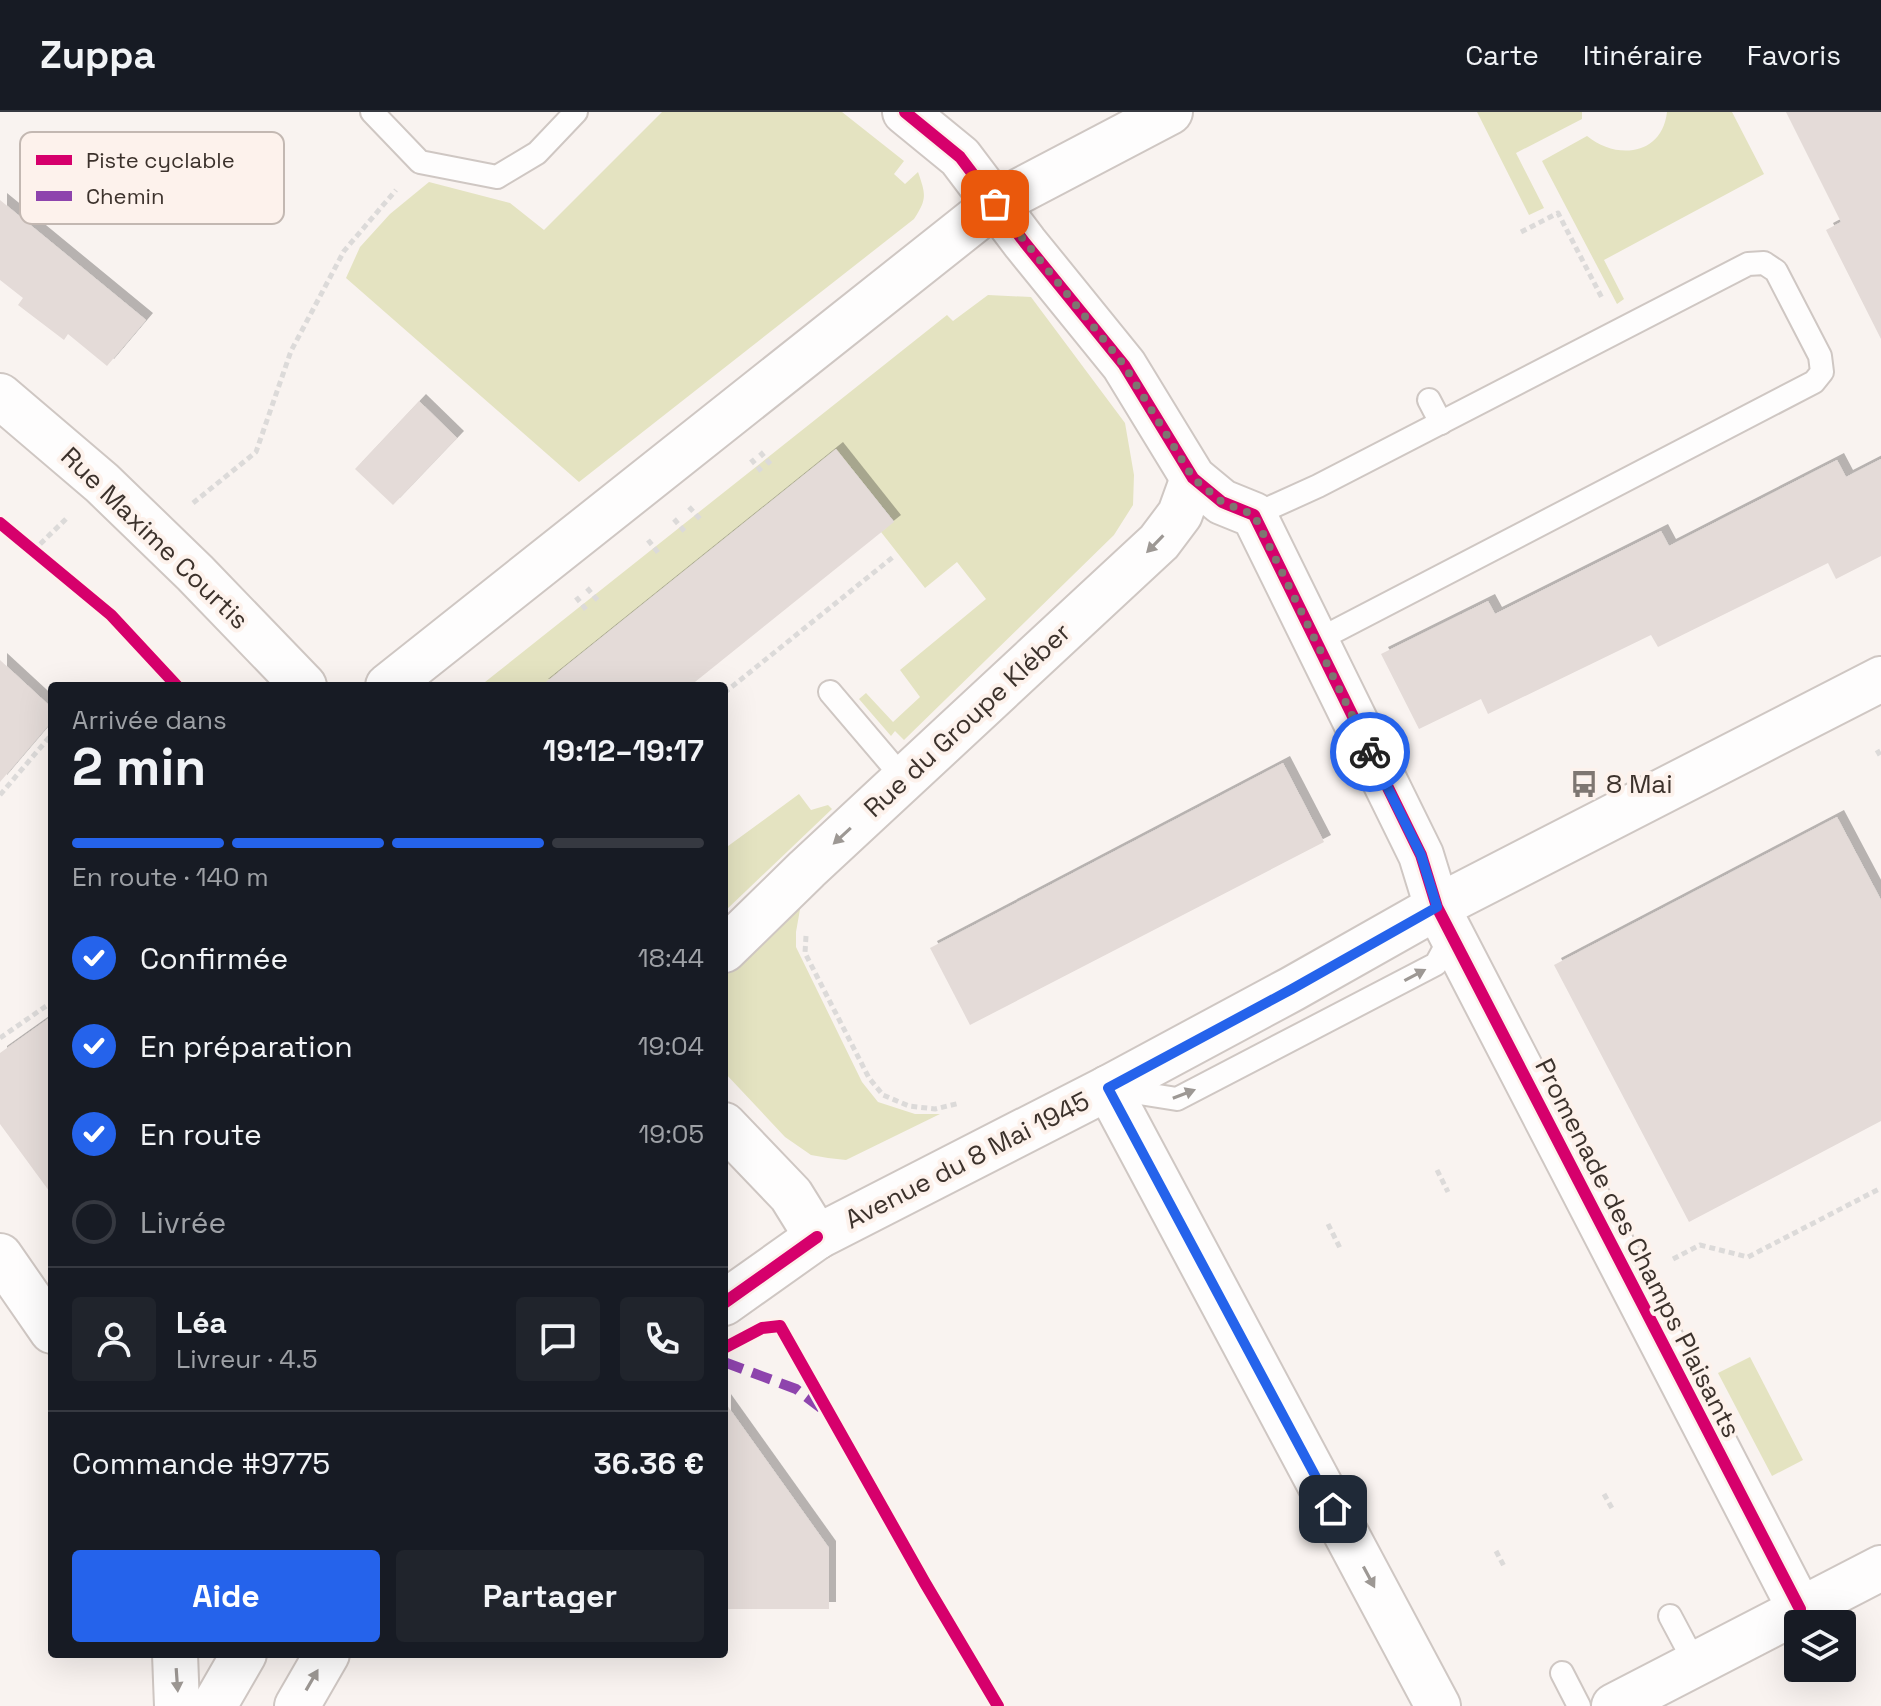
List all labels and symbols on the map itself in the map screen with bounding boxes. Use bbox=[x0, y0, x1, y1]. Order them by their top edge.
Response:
legend bbox=[20, 132, 284, 224]
text: Piste cyclable bbox=[86, 146, 235, 174]
pin bbox=[961, 170, 1029, 238]
text: Chemin bbox=[86, 182, 164, 210]
street label: Rue Maxime Courtis bbox=[54, 439, 256, 637]
one-way arrow bbox=[1146, 534, 1165, 553]
street label: Rue du Groupe Kléber bbox=[856, 615, 1078, 825]
courier bbox=[1330, 712, 1410, 792]
place label: 8 Mai bbox=[1606, 767, 1673, 801]
bus stop icon: 8 Mai bbox=[1569, 769, 1599, 799]
one-way arrow bbox=[833, 827, 852, 845]
one-way arrow bbox=[1403, 968, 1426, 981]
street label: Promenade des Champs Plaisants bbox=[1527, 1053, 1749, 1443]
street label: Avenue du 8 Mai 1945 bbox=[839, 1084, 1095, 1236]
one-way arrow bbox=[1173, 1087, 1197, 1099]
pin bbox=[1299, 1475, 1367, 1543]
one-way arrow bbox=[1362, 1566, 1376, 1588]
one-way arrow bbox=[171, 1668, 184, 1693]
one-way arrow bbox=[305, 1669, 319, 1691]

